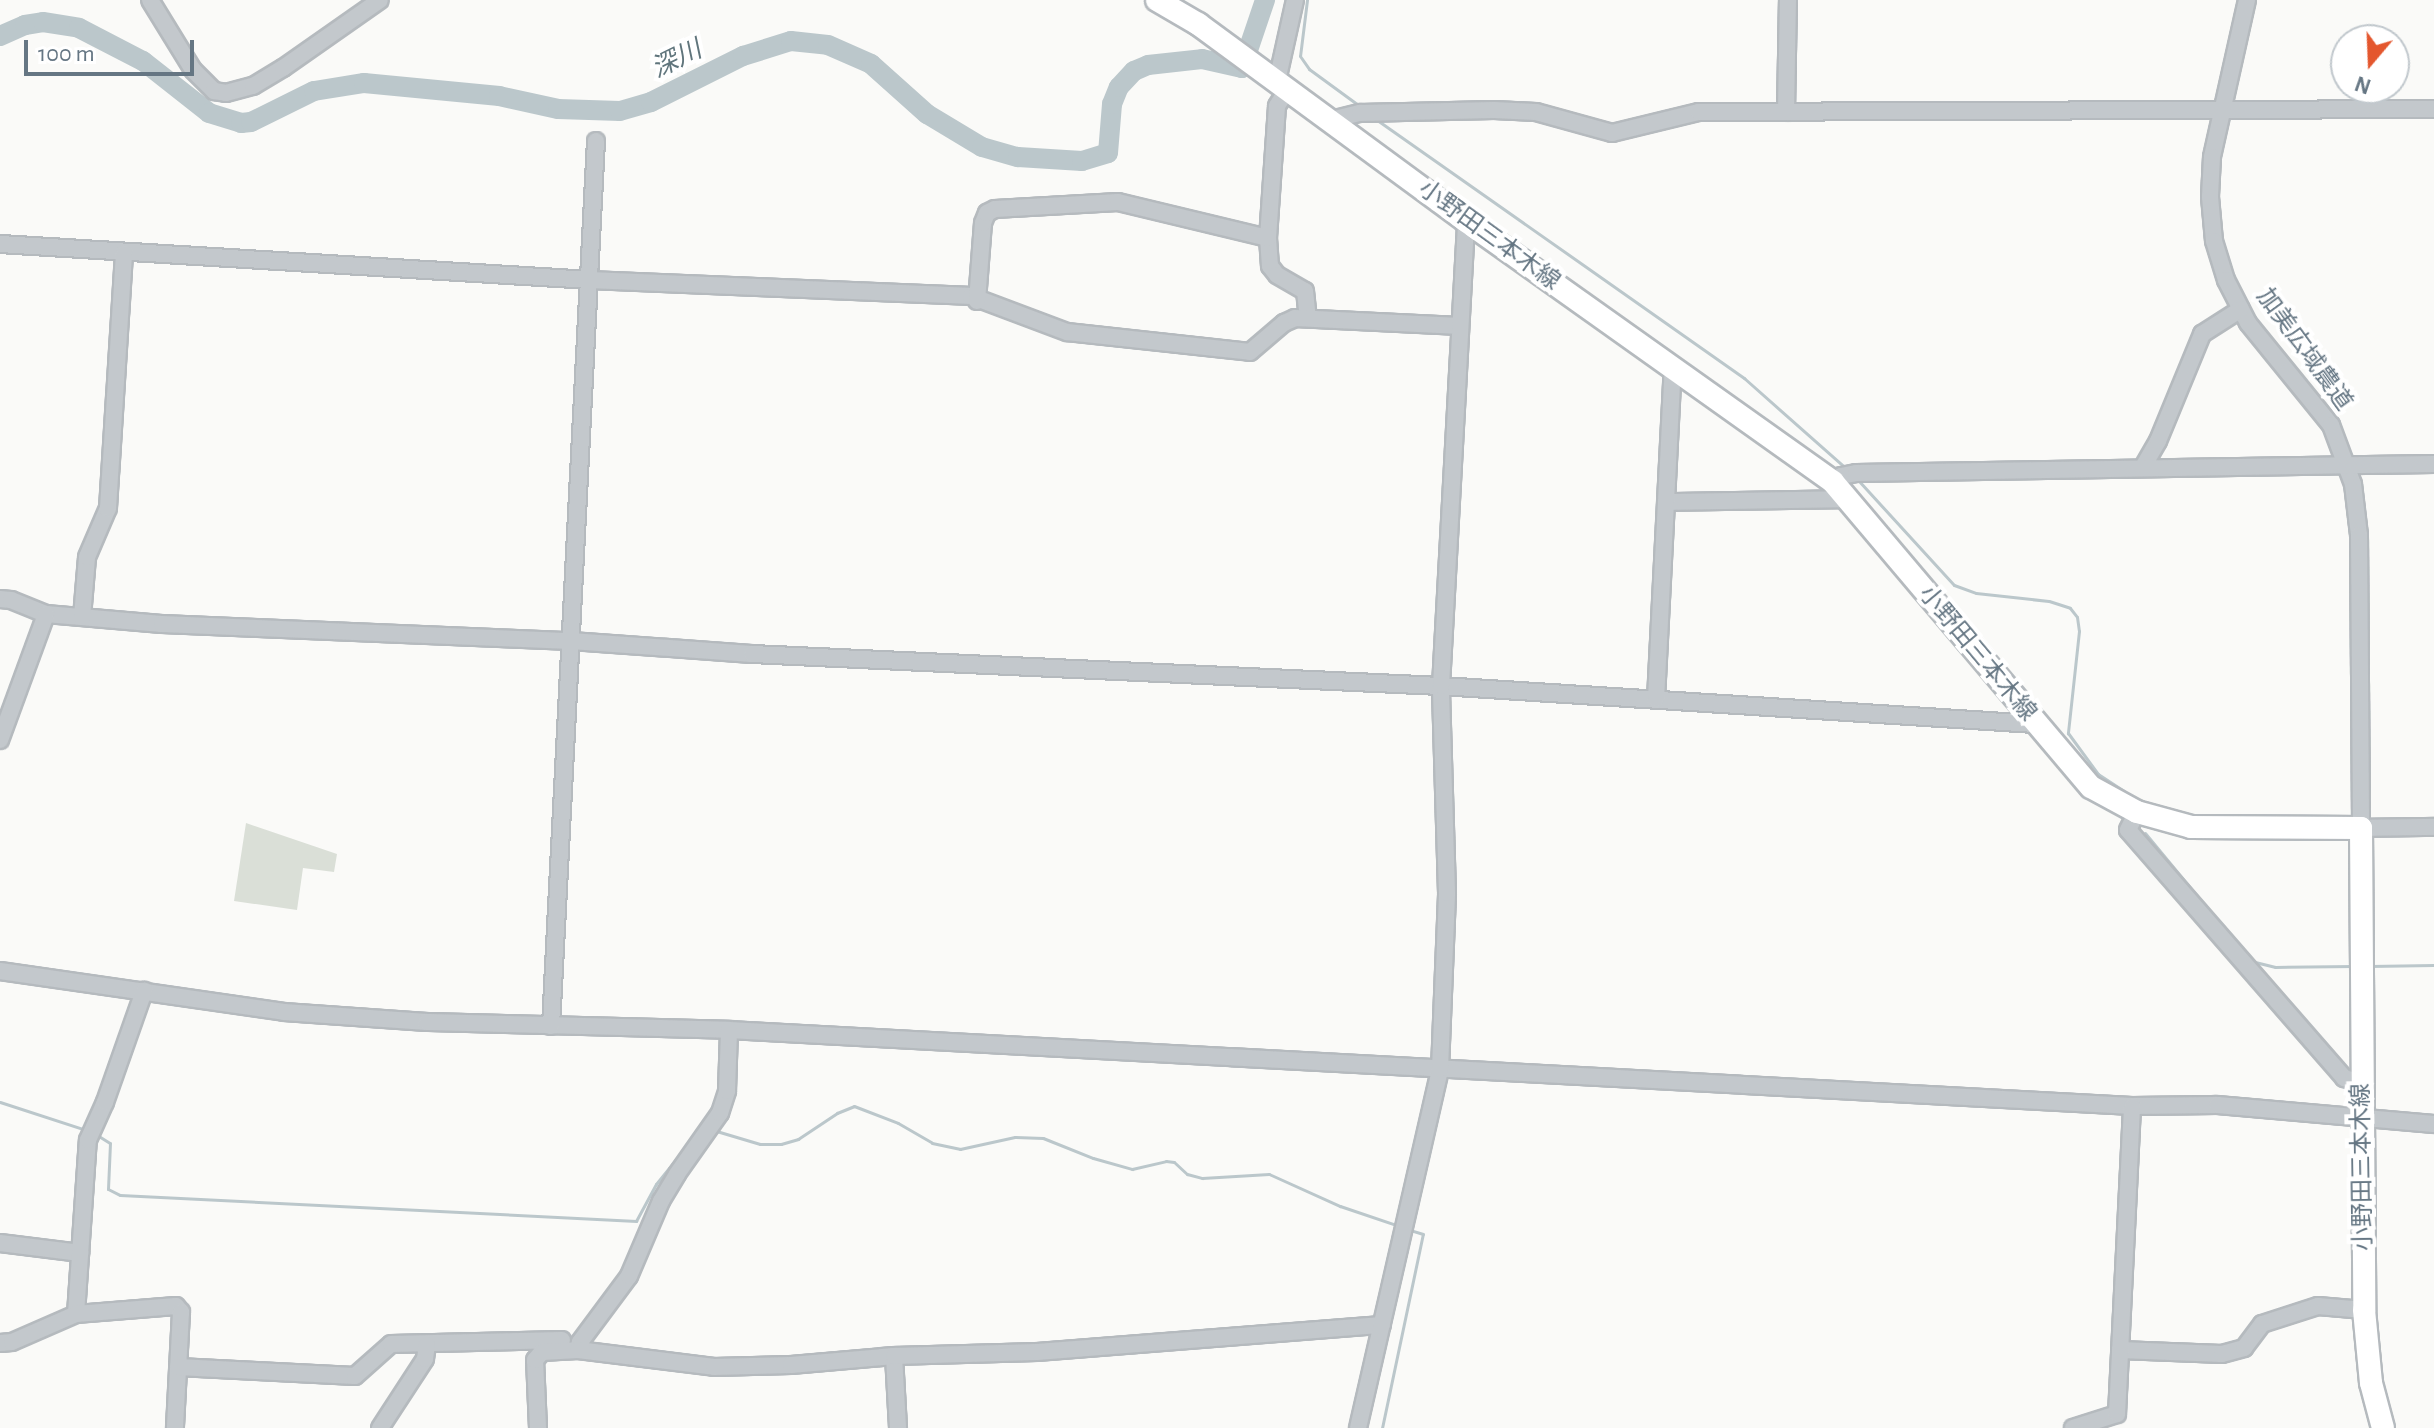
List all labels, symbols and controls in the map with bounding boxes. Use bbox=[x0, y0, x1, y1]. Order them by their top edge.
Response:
scale bar bbox=[28, 24, 198, 74]
north arrow bbox=[2330, 24, 2410, 104]
water label: 深川 bbox=[647, 35, 707, 85]
text: 100 m bbox=[38, 42, 95, 66]
text: N bbox=[2352, 72, 2374, 98]
street label: 小野田三本木線 bbox=[1413, 175, 1565, 297]
street label: 加美広域農道 bbox=[2250, 283, 2358, 417]
street label: 小野田三本木線 bbox=[1912, 580, 2042, 728]
street label: 小野田三本木線 bbox=[2347, 1083, 2379, 1251]

